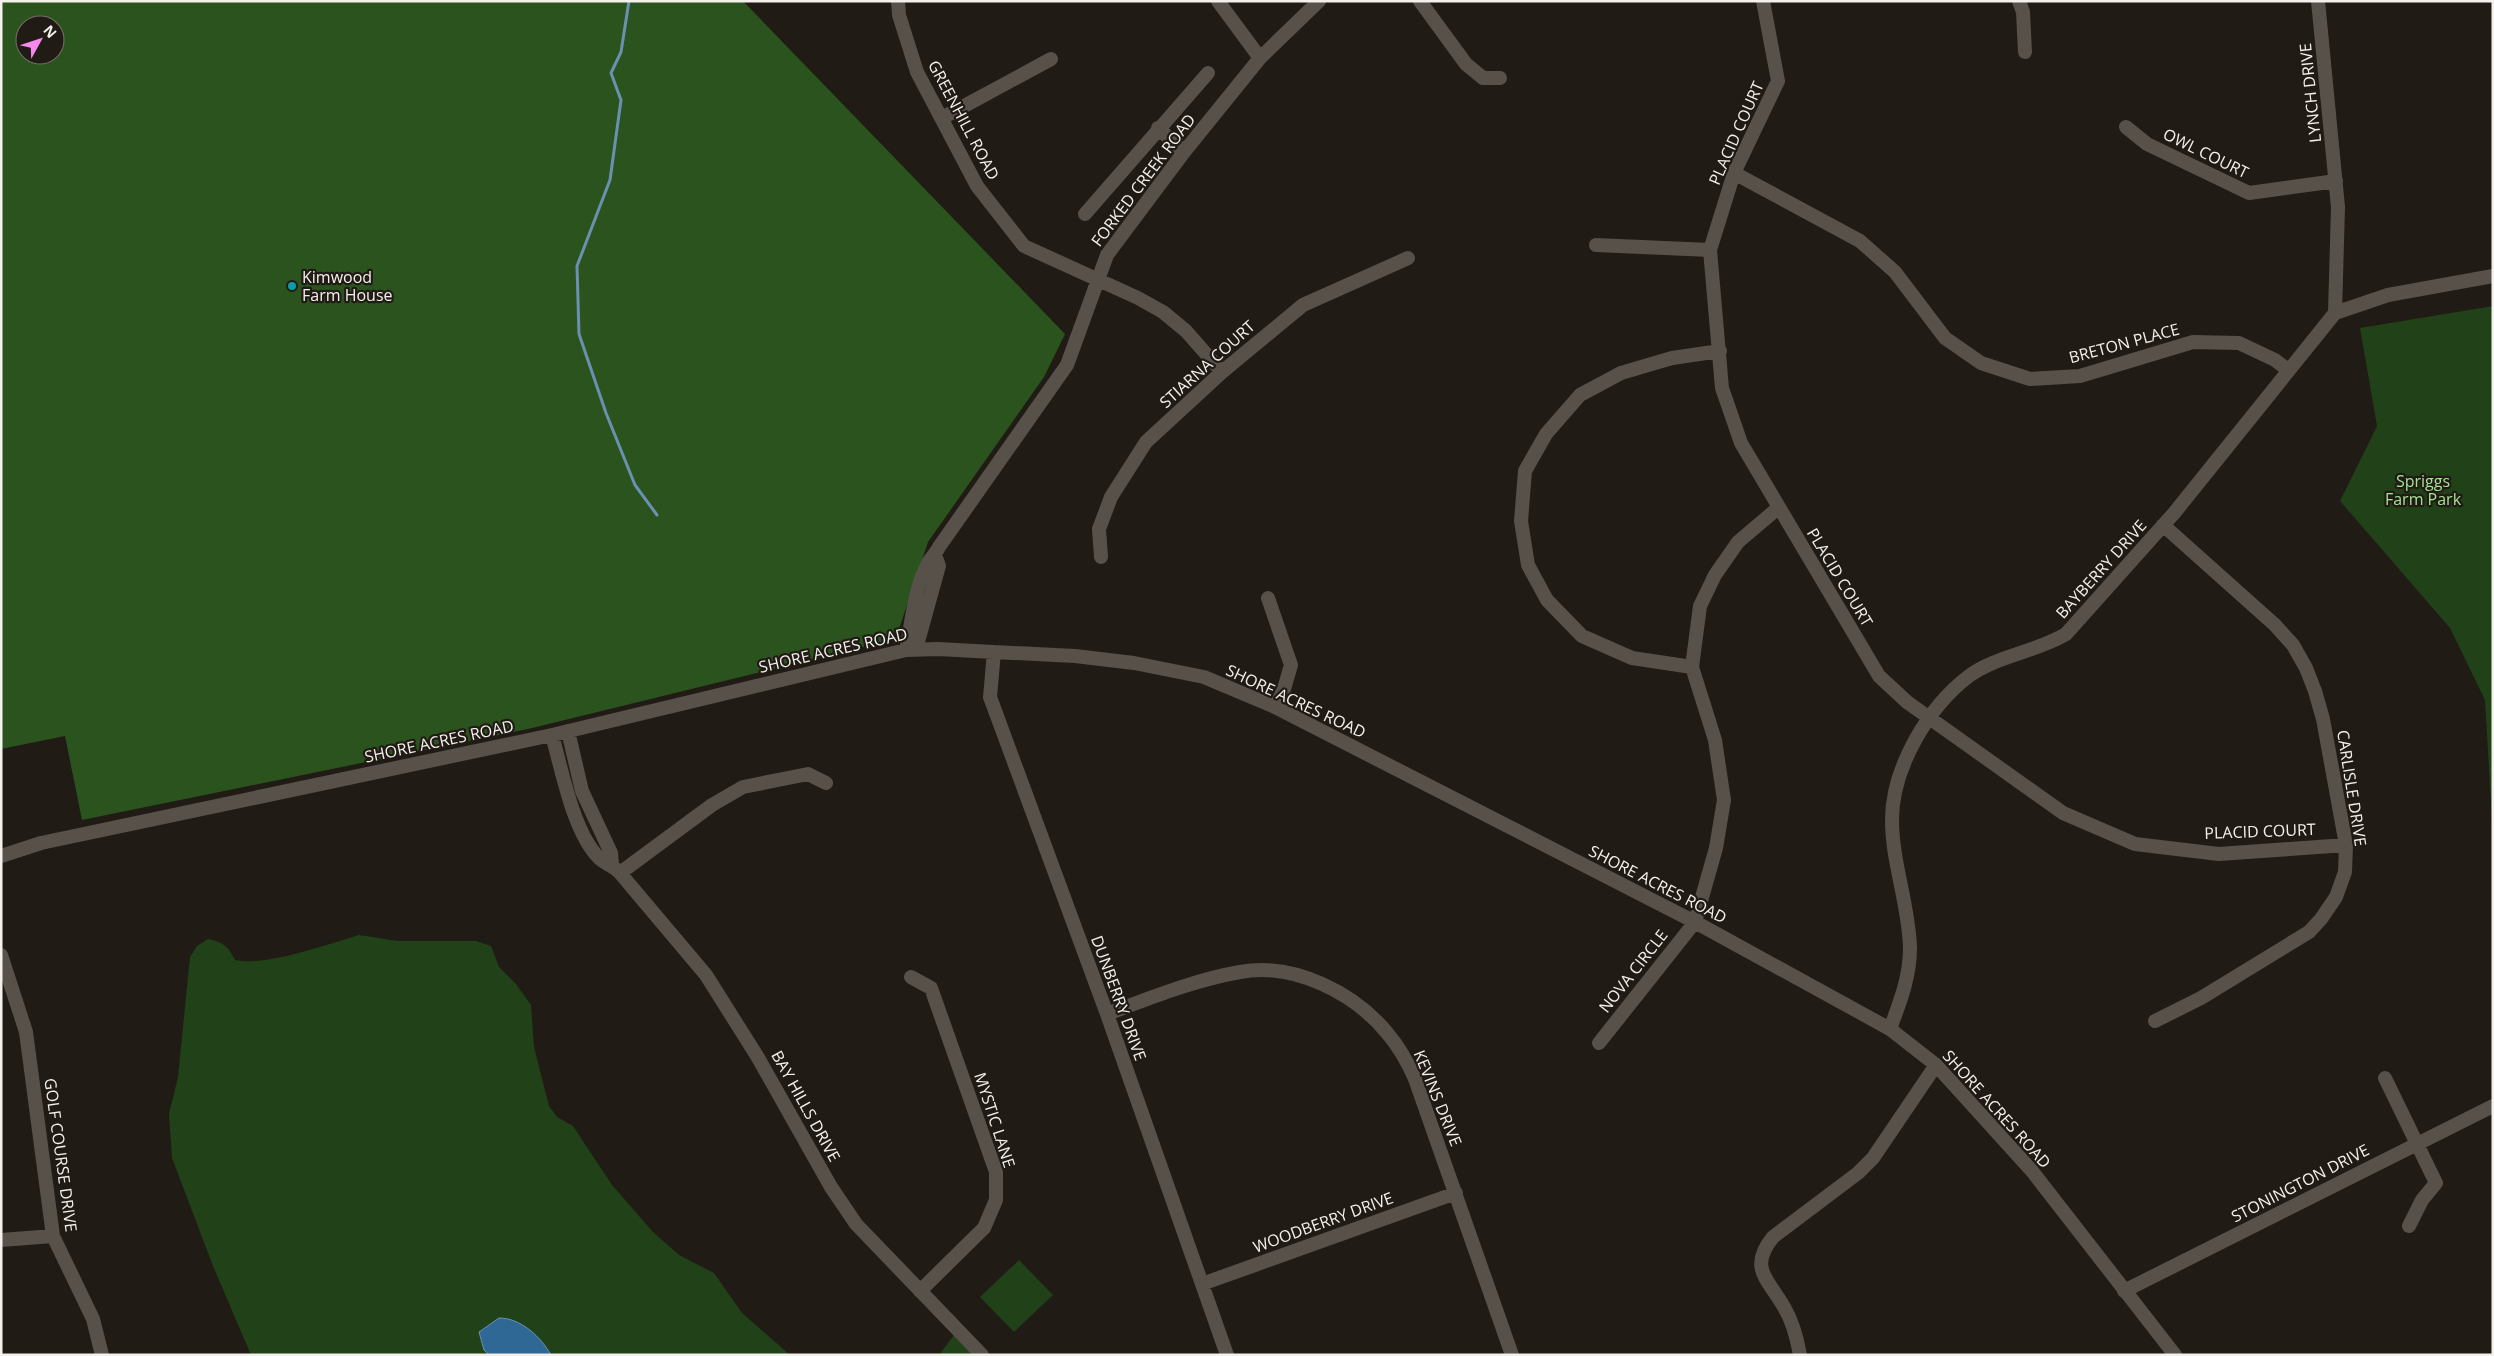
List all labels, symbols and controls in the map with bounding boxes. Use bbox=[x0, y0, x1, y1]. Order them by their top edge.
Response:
north arrow bbox=[15, 15, 65, 65]
text: N bbox=[39, 21, 61, 42]
street label: LYNCH DRIVE bbox=[2294, 42, 2326, 144]
street label: GREENHILL ROAD bbox=[923, 56, 1005, 184]
street label: PLACID COURT bbox=[1703, 78, 1769, 188]
street label: FORKED CREEK ROAD bbox=[1086, 109, 1200, 251]
street label: OWL COURT bbox=[2160, 123, 2253, 183]
place label: Kimwood Farm House bbox=[302, 266, 393, 306]
marker: Kimwood Farm House bbox=[286, 280, 298, 292]
street label: STIARNA COURT bbox=[1155, 315, 1260, 413]
street label: BRETON PLACE bbox=[2066, 318, 2182, 368]
park label: Spriggs Farm Park bbox=[2385, 470, 2462, 510]
street label: BAYBERRY DRIVE bbox=[2051, 515, 2151, 623]
street label: PLACID COURT bbox=[1802, 524, 1878, 631]
street label: SHORE ACRES ROAD bbox=[757, 622, 909, 678]
street label: SHORE ACRES ROAD bbox=[1223, 659, 1369, 743]
street label: SHORE ACRES ROAD bbox=[362, 714, 516, 768]
street label: CARLISLE DRIVE bbox=[2332, 728, 2372, 848]
street label: PLACID COURT bbox=[2204, 818, 2316, 844]
street label: SHORE ACRES ROAD bbox=[1585, 840, 1731, 928]
street label: NOVA CIRCLE bbox=[1594, 925, 1672, 1017]
street label: DUNBERRY DRIVE bbox=[1086, 932, 1152, 1064]
street label: SHORE ACRES ROAD bbox=[1938, 1045, 2056, 1173]
street label: BAY HILLS DRIVE bbox=[766, 1047, 846, 1165]
street label: KEVINS DRIVE bbox=[1409, 1047, 1467, 1149]
street label: MYSTIC LANE bbox=[969, 1070, 1021, 1170]
street label: GOLF COURSE DRIVE bbox=[39, 1077, 83, 1233]
street label: STONINGTON DRIVE bbox=[2227, 1139, 2373, 1227]
street label: WOODBERRY DRIVE bbox=[1250, 1186, 1396, 1258]

